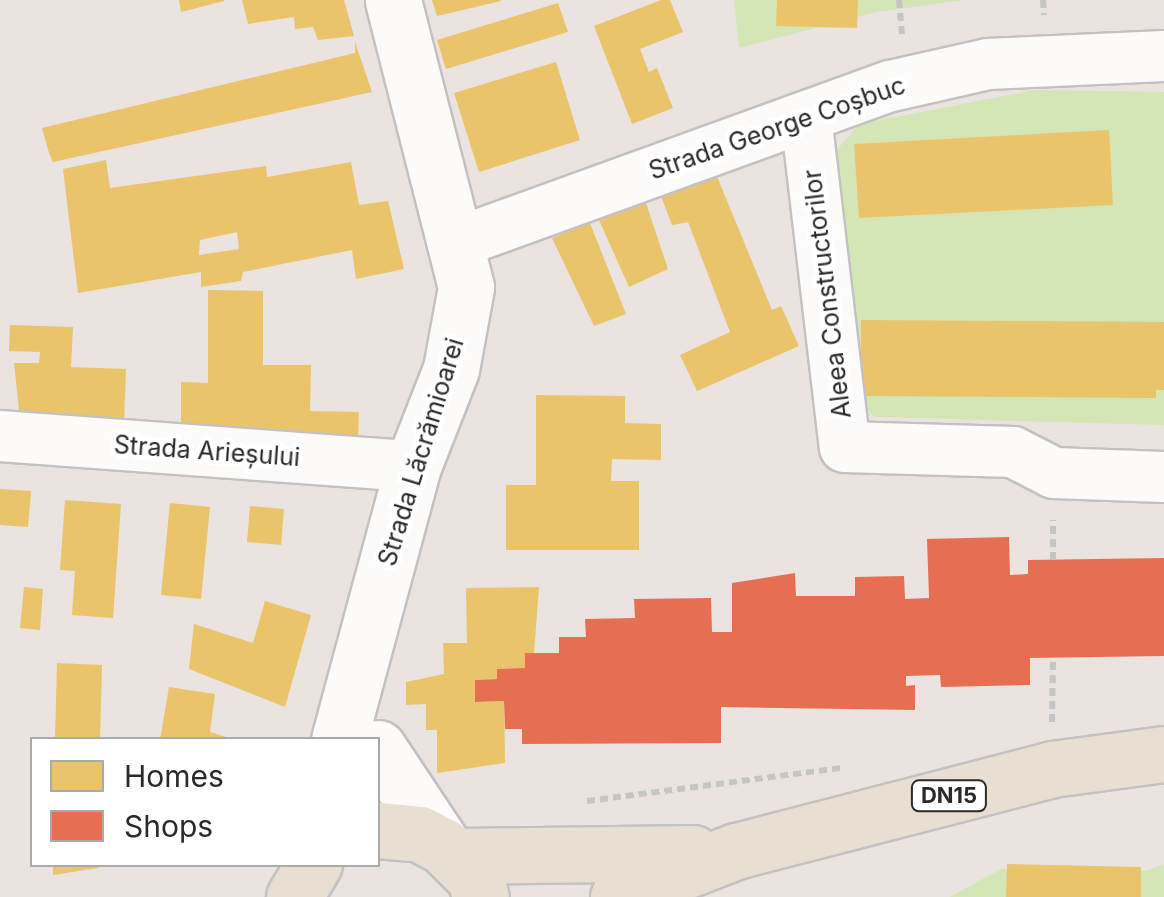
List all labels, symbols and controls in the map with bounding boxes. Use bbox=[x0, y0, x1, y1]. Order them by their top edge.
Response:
street label: Strada George Coșbuc bbox=[645, 70, 909, 186]
street label: Aleea Constructorilor bbox=[797, 168, 857, 420]
street label: Strada Lăcrămioarei bbox=[372, 334, 470, 570]
street label: Strada Arieșului bbox=[113, 430, 301, 472]
legend bbox=[30, 737, 380, 867]
text: Homes bbox=[124, 758, 224, 794]
road number: DN15 bbox=[909, 779, 989, 813]
text: Shops bbox=[124, 808, 213, 844]

